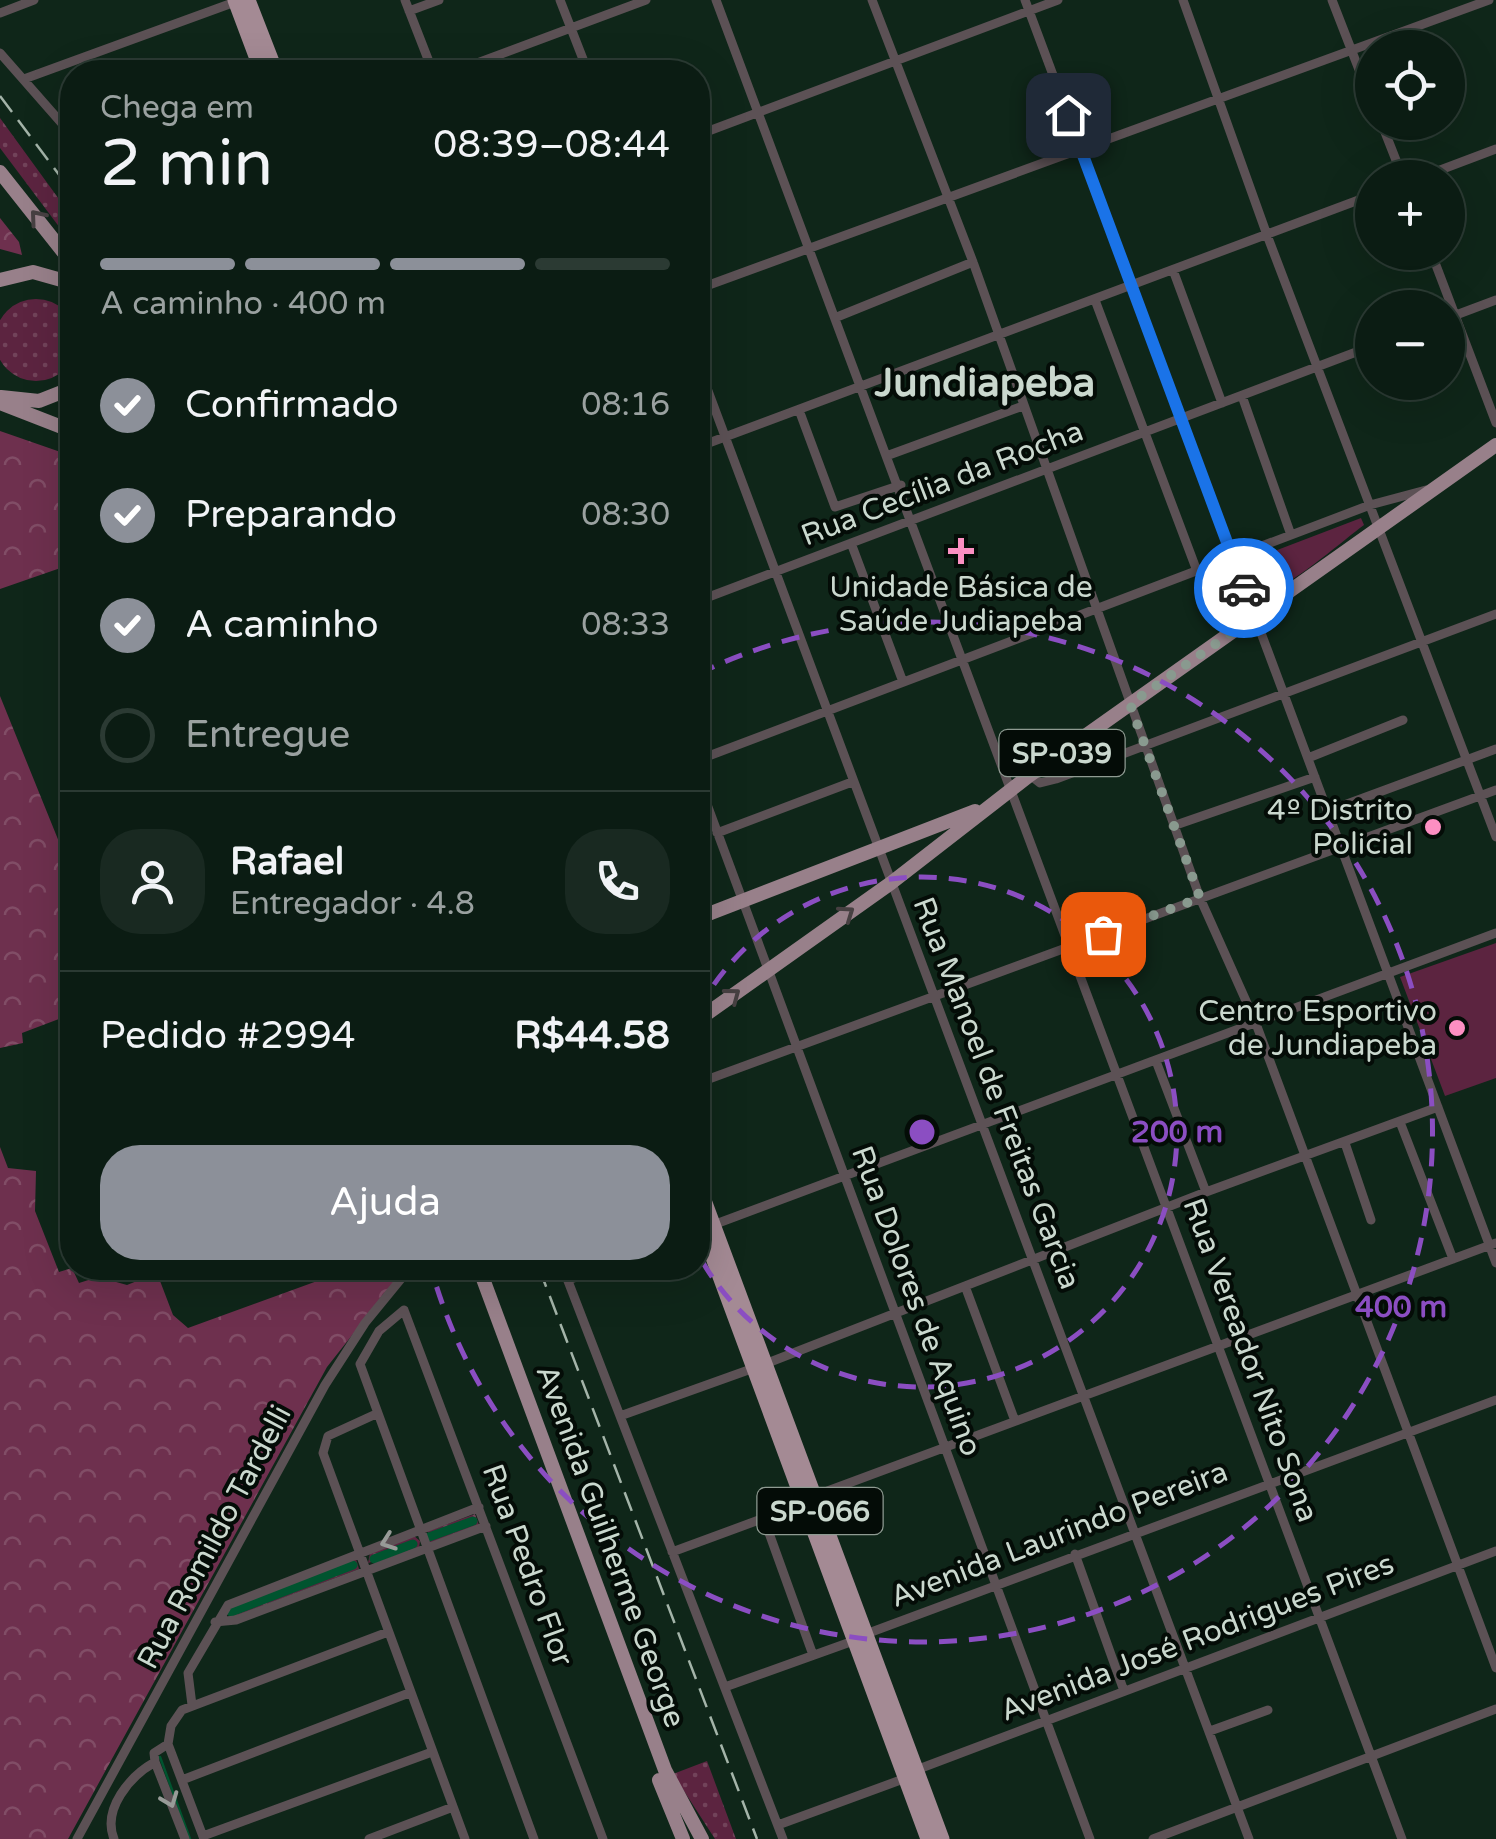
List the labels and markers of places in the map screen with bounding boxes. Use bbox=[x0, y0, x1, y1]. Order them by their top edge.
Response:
pin bbox=[1026, 73, 1111, 158]
marker: Unidade Básica de Saúde Judiapeba bbox=[948, 538, 974, 564]
place label: Unidade Básica de Saúde Judiapeba bbox=[829, 569, 1093, 640]
place label: 4º Distrito Policial bbox=[1267, 792, 1413, 863]
marker: 4º Distrito Policial bbox=[1422, 816, 1444, 838]
pin bbox=[1061, 892, 1146, 977]
place label: Centro Esportivo de Jundiapeba bbox=[1198, 993, 1437, 1064]
marker: Centro Esportivo de Jundiapeba bbox=[1446, 1017, 1468, 1039]
centre of rings bbox=[904, 1114, 940, 1150]

